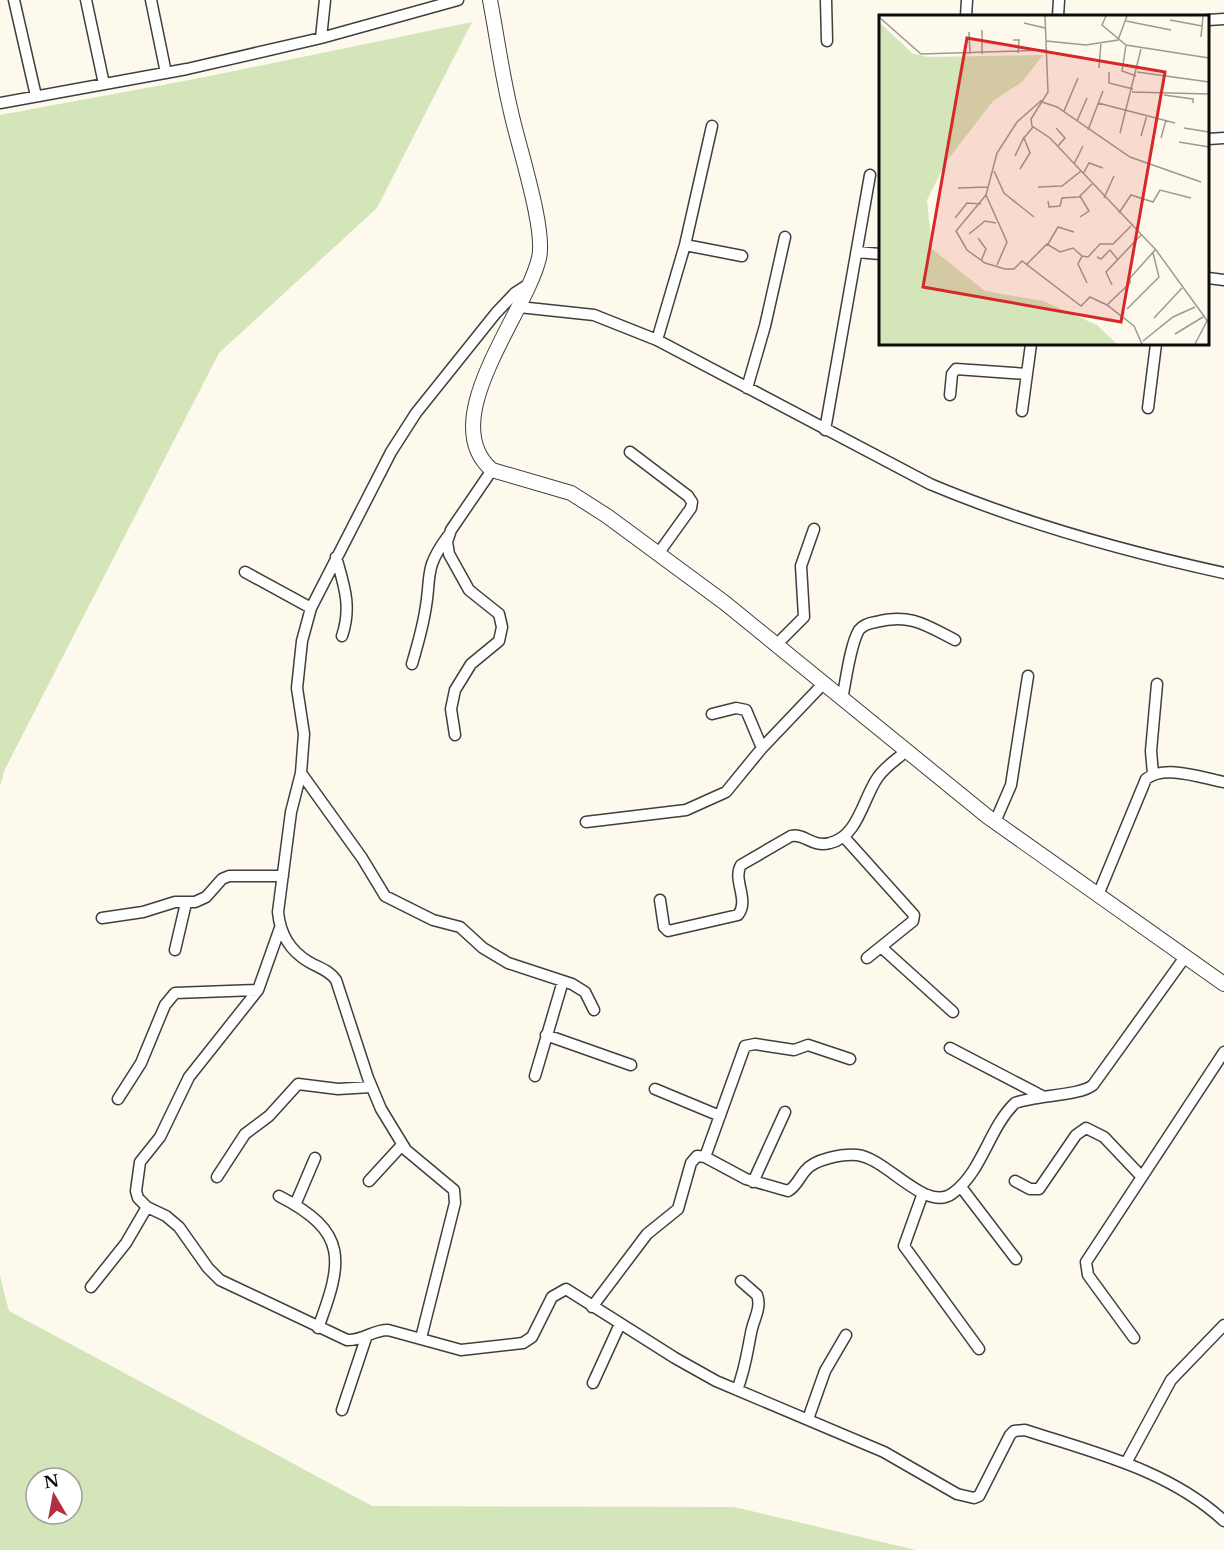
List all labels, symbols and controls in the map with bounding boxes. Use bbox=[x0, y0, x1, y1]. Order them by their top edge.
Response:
inset map bbox=[879, 15, 1209, 345]
north arrow bbox=[24, 1466, 84, 1526]
text: N bbox=[42, 1470, 61, 1492]

